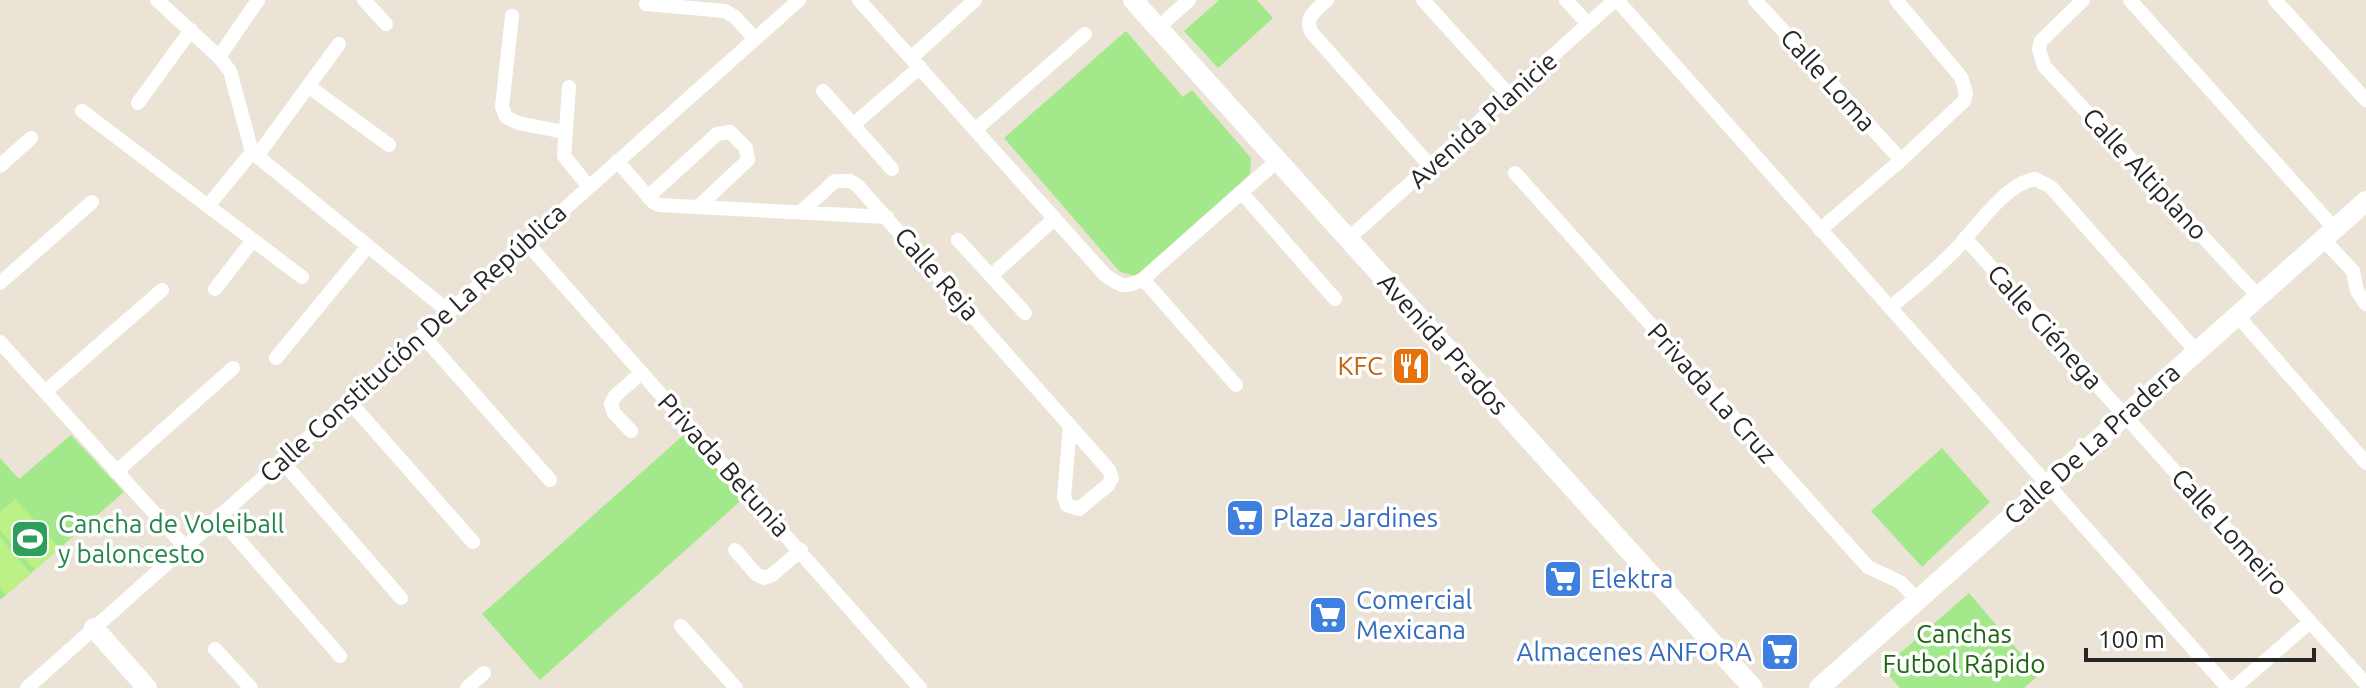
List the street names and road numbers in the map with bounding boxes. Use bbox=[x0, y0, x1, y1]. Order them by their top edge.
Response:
street label: Calle Loma bbox=[1775, 23, 1882, 137]
street label: Avenida Planicie bbox=[1403, 46, 1563, 194]
street label: Calle Altiplano bbox=[2077, 102, 2214, 245]
street label: Calle Constitución De La República bbox=[254, 197, 572, 488]
street label: Calle Reja bbox=[889, 221, 986, 326]
street label: Calle Ciénega bbox=[1982, 258, 2109, 395]
street label: Avenida Prados bbox=[1372, 267, 1514, 420]
street label: Privada La Cruz bbox=[1642, 317, 1783, 468]
street label: Calle De La Pradera bbox=[1998, 357, 2185, 530]
street label: Privada Betunia bbox=[652, 387, 796, 542]
street label: Calle Lomeiro bbox=[2166, 463, 2295, 601]

